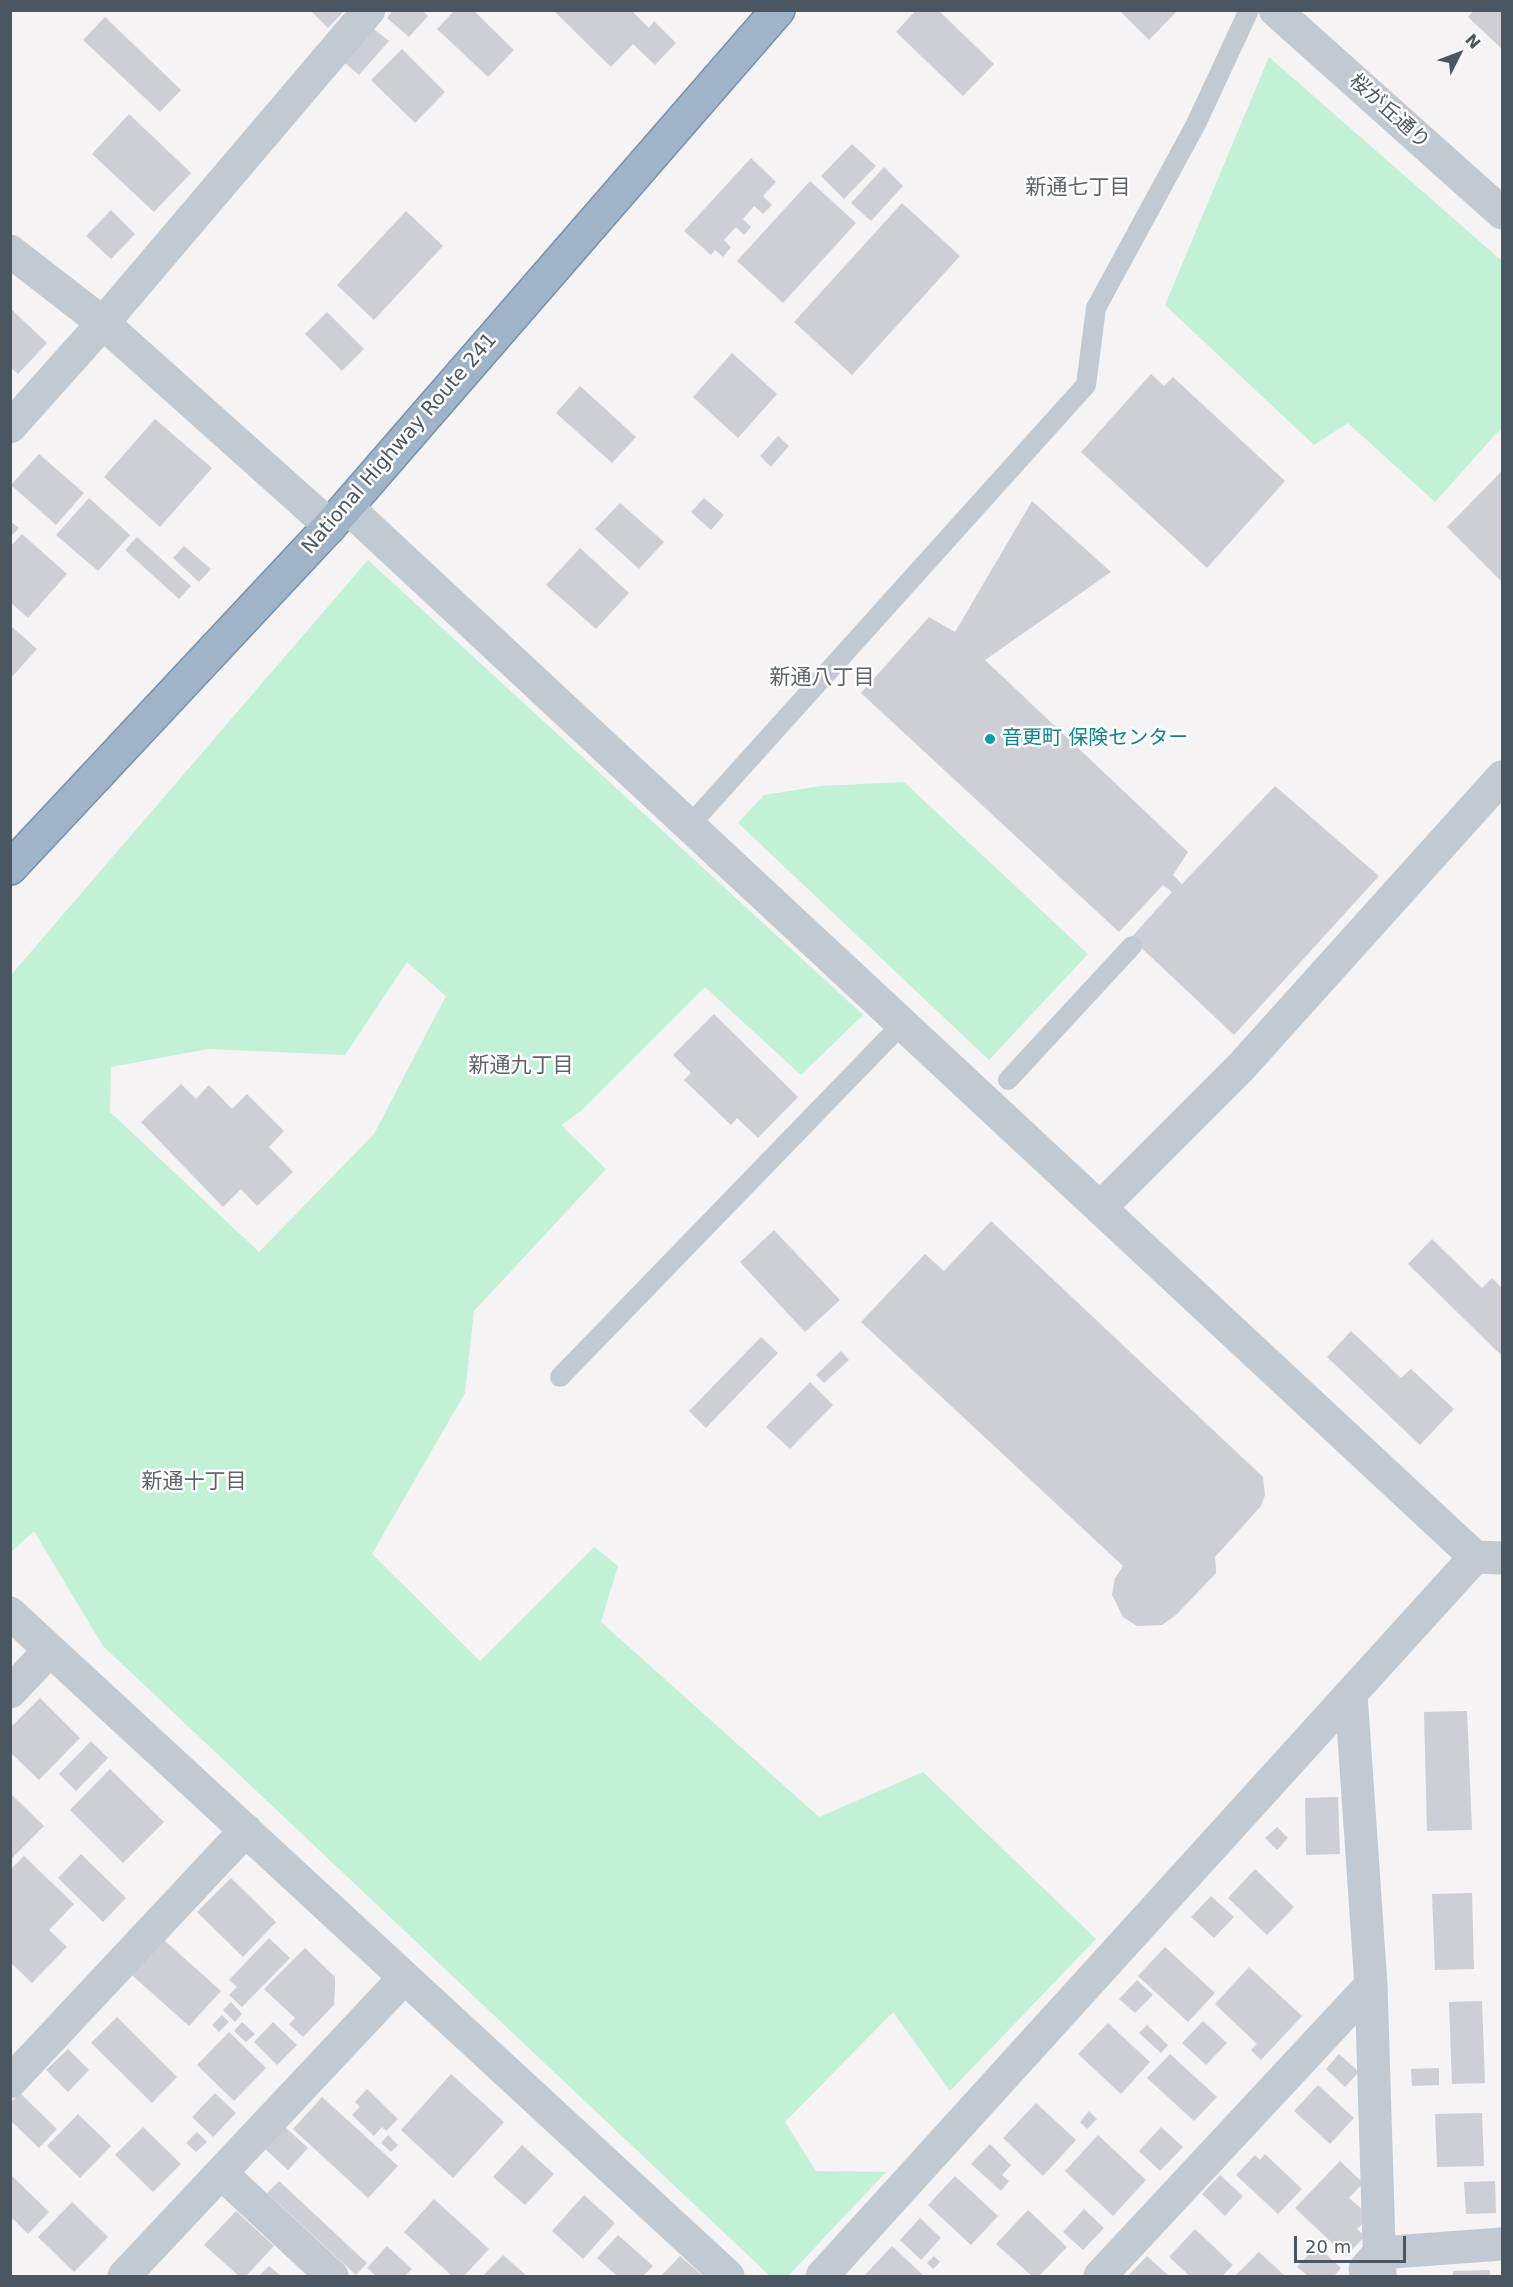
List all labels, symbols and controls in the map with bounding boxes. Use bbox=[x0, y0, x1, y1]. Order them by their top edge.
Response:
north arrow bbox=[1429, 24, 1489, 84]
text: N bbox=[1461, 30, 1484, 53]
street label: 桜が丘通り bbox=[1344, 70, 1434, 154]
district label: 新通七丁目 bbox=[1026, 176, 1130, 202]
street label: National Highway Route 241 bbox=[297, 329, 503, 559]
district label: 新通八丁目 bbox=[770, 666, 874, 692]
place label: 音更町 保険センター bbox=[1002, 727, 1188, 751]
marker: 音更町 保険センター bbox=[983, 732, 997, 746]
district label: 新通九丁目 bbox=[469, 1054, 573, 1080]
district label: 新通十丁目 bbox=[142, 1470, 246, 1496]
scale bar bbox=[1297, 2224, 1410, 2262]
text: 20 m bbox=[1305, 2236, 1351, 2257]

